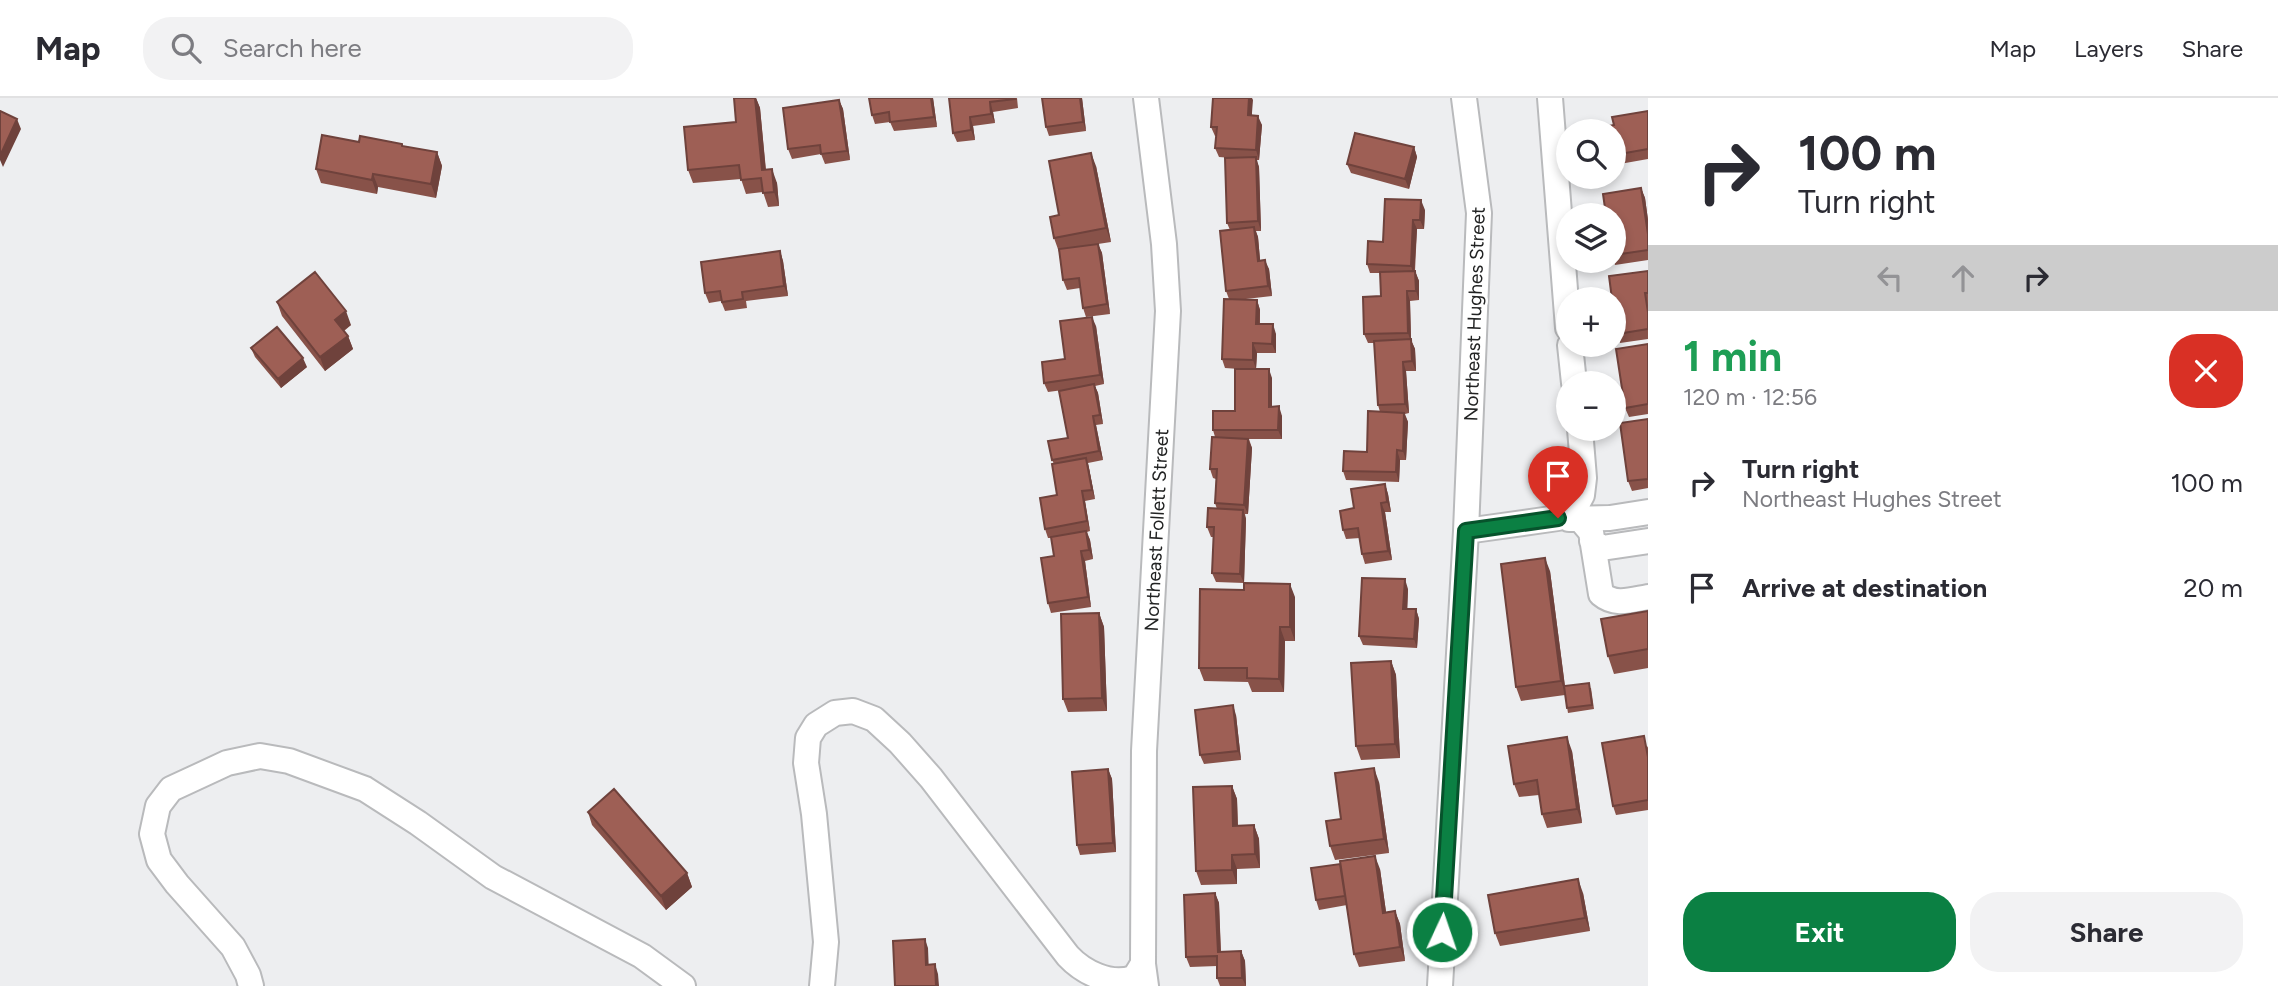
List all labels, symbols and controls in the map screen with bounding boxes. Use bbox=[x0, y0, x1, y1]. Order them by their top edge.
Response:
search box bbox=[143, 17, 633, 80]
text: Map bbox=[35, 29, 101, 68]
icon: search bbox=[167, 29, 205, 67]
text: Search here bbox=[223, 32, 362, 64]
text: Map bbox=[1989, 34, 2036, 63]
text: Layers bbox=[2074, 34, 2143, 63]
text: Share bbox=[2181, 34, 2243, 63]
map controls bbox=[1556, 119, 1626, 441]
button: search bbox=[1556, 119, 1626, 189]
text: 100 m bbox=[1798, 123, 1937, 182]
icon: right bbox=[1683, 126, 1774, 217]
text: Turn right bbox=[1798, 183, 1936, 221]
button: layers bbox=[1556, 203, 1626, 273]
street label: Northeast Hughes Street bbox=[1459, 206, 1490, 422]
icon: left bbox=[1871, 259, 1909, 297]
icon: ahead bbox=[1944, 259, 1982, 297]
icon: right bbox=[2017, 259, 2055, 297]
button: + bbox=[1556, 287, 1626, 357]
text: 1 min bbox=[1683, 331, 1782, 382]
button: close bbox=[2169, 334, 2243, 408]
button: − bbox=[1556, 371, 1626, 441]
text: 120 m · 12:56 bbox=[1683, 383, 1817, 411]
street label: Northeast Follett Street bbox=[1140, 428, 1173, 632]
pin bbox=[1528, 446, 1588, 518]
text: Turn right bbox=[1742, 453, 1859, 485]
icon: arrive bbox=[1539, 457, 1577, 495]
icon: right bbox=[1683, 464, 1721, 502]
text: 100 m bbox=[2170, 467, 2243, 499]
text: Northeast Hughes Street bbox=[1742, 485, 2002, 513]
icon: arrive bbox=[1683, 569, 1721, 607]
text: Arrive at destination bbox=[1742, 572, 1987, 604]
text: 20 m bbox=[2183, 572, 2243, 604]
button: Exit bbox=[1683, 892, 1956, 972]
button: Share bbox=[1970, 892, 2243, 972]
position arrow bbox=[1405, 895, 1479, 969]

